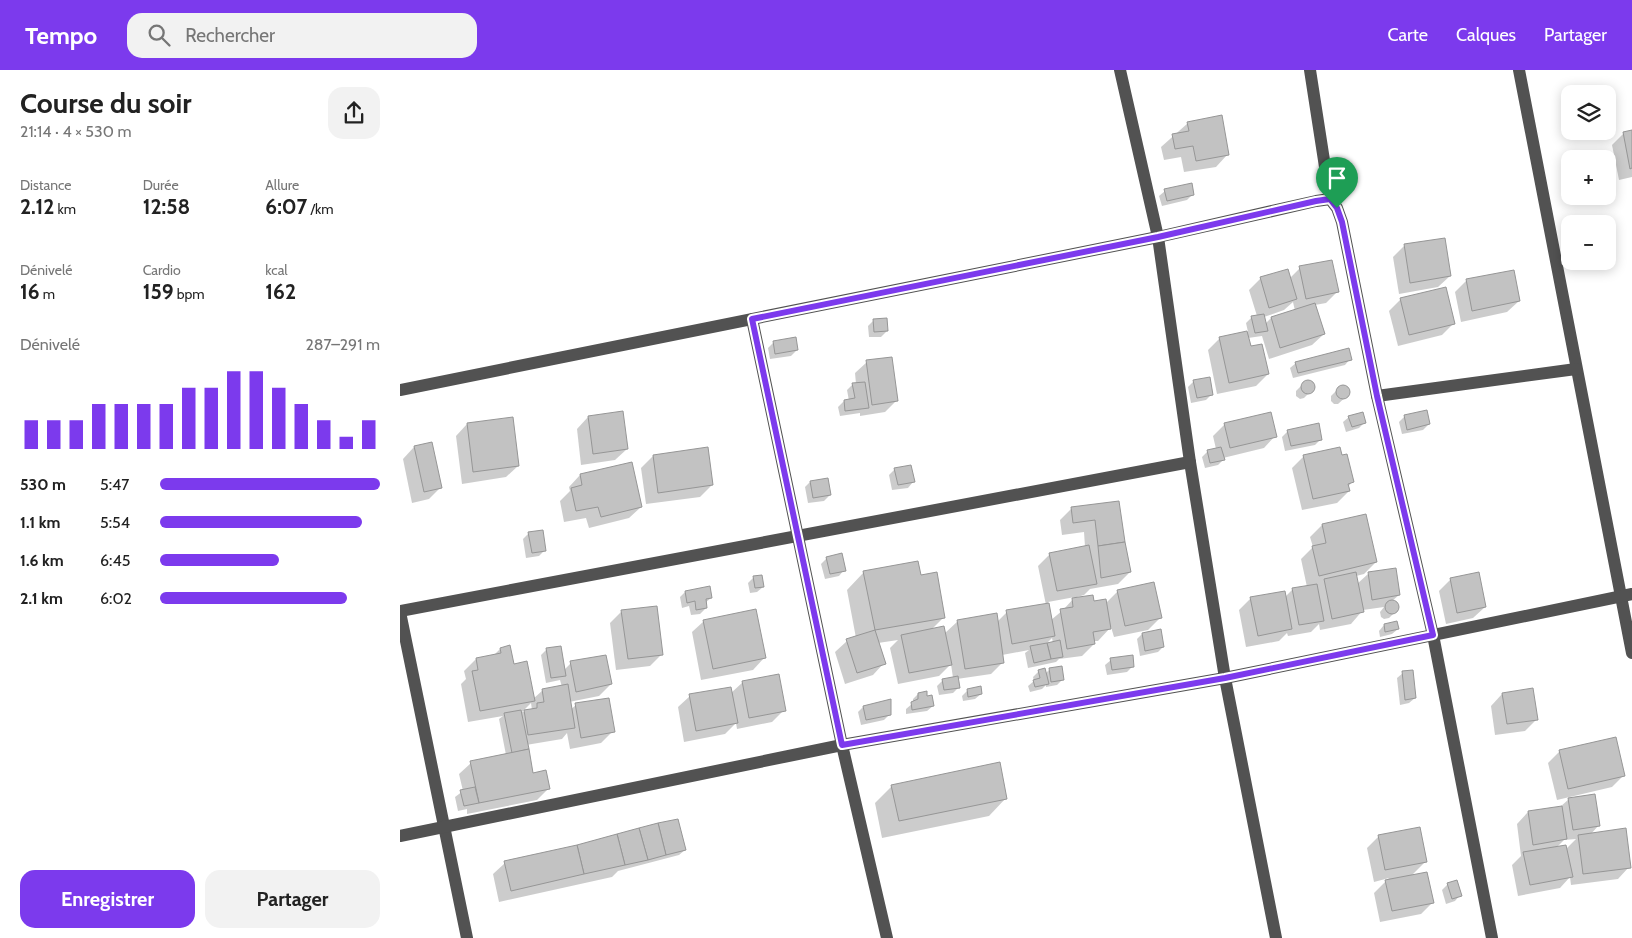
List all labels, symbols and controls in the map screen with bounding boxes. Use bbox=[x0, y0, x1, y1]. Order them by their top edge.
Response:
search box bbox=[127, 13, 477, 58]
text: Tempo bbox=[25, 21, 97, 50]
icon: search bbox=[145, 21, 173, 49]
text: Rechercher bbox=[185, 24, 275, 47]
text: Carte bbox=[1387, 24, 1428, 46]
text: Calques bbox=[1456, 24, 1516, 46]
text: Partager bbox=[1544, 24, 1607, 46]
map controls bbox=[1561, 85, 1616, 270]
button: layers bbox=[1561, 85, 1616, 140]
text: Course du soir bbox=[20, 86, 192, 120]
button: share bbox=[328, 87, 380, 139]
text: 21:14 · 4 × 530 m bbox=[20, 122, 131, 141]
button: + bbox=[1561, 150, 1616, 205]
pin bbox=[1316, 157, 1358, 208]
icon: arrive bbox=[1323, 164, 1351, 192]
text: Distance bbox=[20, 176, 72, 194]
text: Durée bbox=[143, 176, 179, 194]
text: Allure bbox=[265, 176, 299, 194]
text: 2.12 bbox=[20, 194, 54, 219]
text: 12:58 bbox=[143, 194, 190, 219]
text: 6:07 bbox=[265, 194, 307, 219]
text: km bbox=[54, 200, 76, 218]
text: /km bbox=[307, 200, 334, 218]
button: − bbox=[1561, 215, 1616, 270]
text: Dénivelé bbox=[20, 261, 72, 279]
text: Cardio bbox=[143, 261, 181, 279]
text: kcal bbox=[265, 261, 288, 279]
text: 16 bbox=[20, 279, 40, 304]
text: 159 bbox=[143, 279, 173, 304]
text: 162 bbox=[265, 279, 296, 304]
text: m bbox=[40, 285, 55, 303]
text: bpm bbox=[173, 285, 204, 303]
text: Dénivelé bbox=[20, 335, 80, 354]
text: 287–291 m bbox=[305, 335, 380, 354]
text: 530 m bbox=[20, 475, 66, 494]
text: 5:47 bbox=[100, 475, 129, 494]
text: 1.1 km bbox=[20, 513, 60, 532]
text: 5:54 bbox=[100, 513, 130, 532]
text: 1.6 km bbox=[20, 551, 64, 570]
text: 6:45 bbox=[100, 551, 130, 570]
text: 2.1 km bbox=[20, 589, 63, 608]
text: 6:02 bbox=[100, 589, 132, 608]
button: Enregistrer bbox=[20, 870, 195, 928]
button: Partager bbox=[205, 870, 380, 928]

